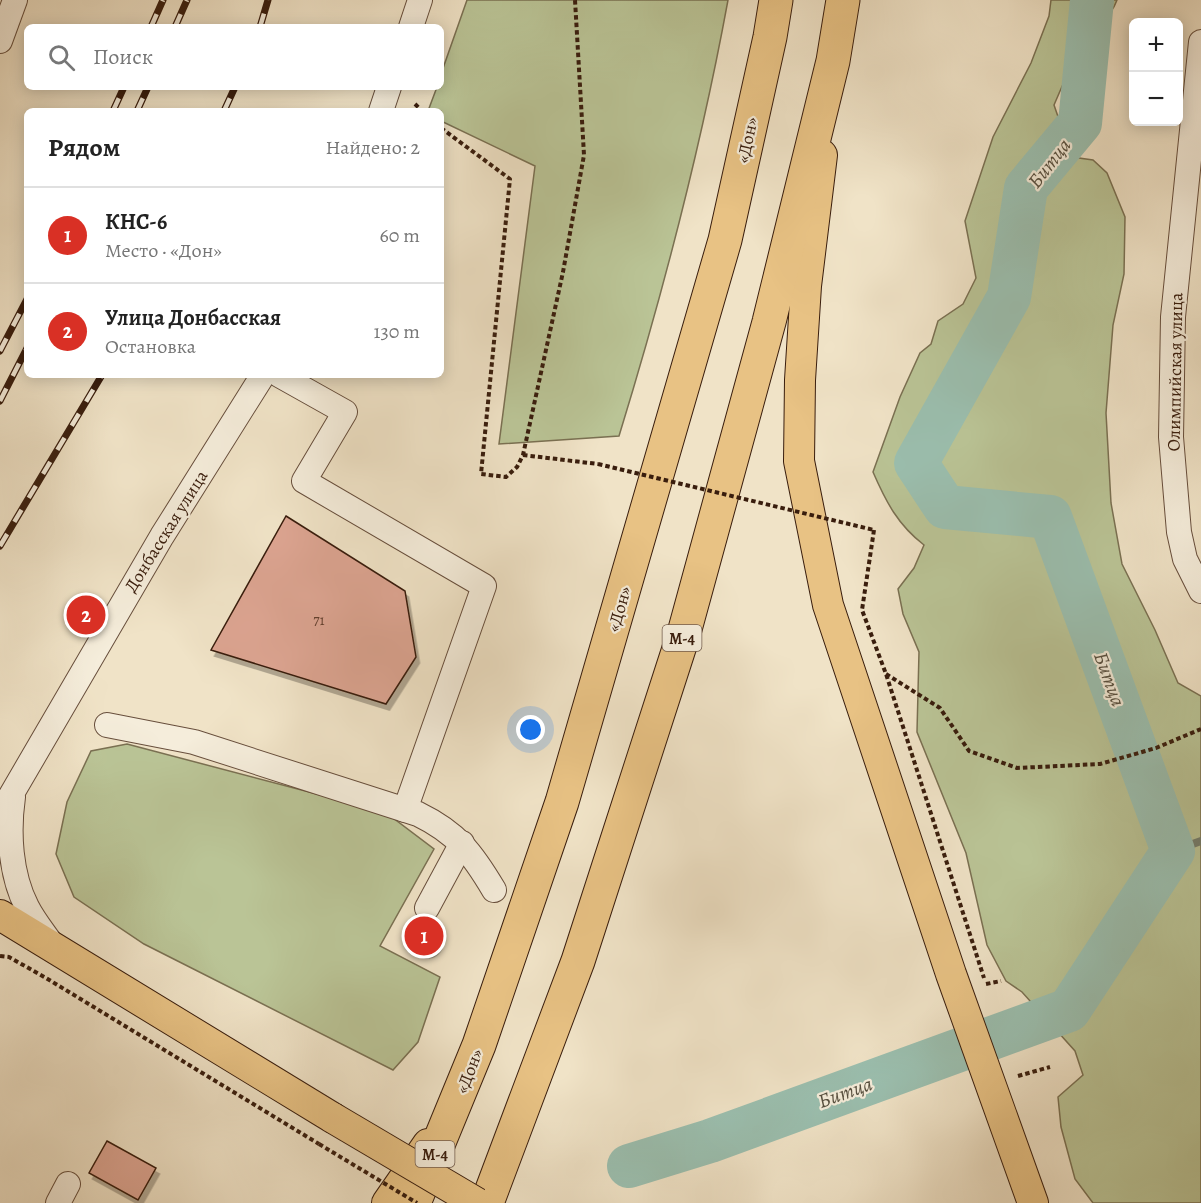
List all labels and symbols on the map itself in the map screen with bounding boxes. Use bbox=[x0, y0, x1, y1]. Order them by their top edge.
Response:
street label: «Дон» bbox=[730, 114, 764, 165]
water label: Битца bbox=[1021, 133, 1077, 194]
street label: Олимпийская улица bbox=[1162, 292, 1188, 452]
street label: Донбасская улица bbox=[119, 465, 214, 597]
street label: «Дон» bbox=[601, 583, 637, 635]
pin: 2 bbox=[66, 592, 106, 638]
house number: 71 bbox=[313, 610, 325, 630]
road number: М-4 bbox=[662, 625, 702, 651]
water label: Битца bbox=[1087, 648, 1132, 710]
your location bbox=[516, 715, 545, 744]
pin: 1 bbox=[404, 914, 444, 958]
street label: «Дон» bbox=[449, 1045, 489, 1097]
water label: Битца bbox=[814, 1070, 876, 1115]
road number: М-4 bbox=[416, 1141, 454, 1167]

